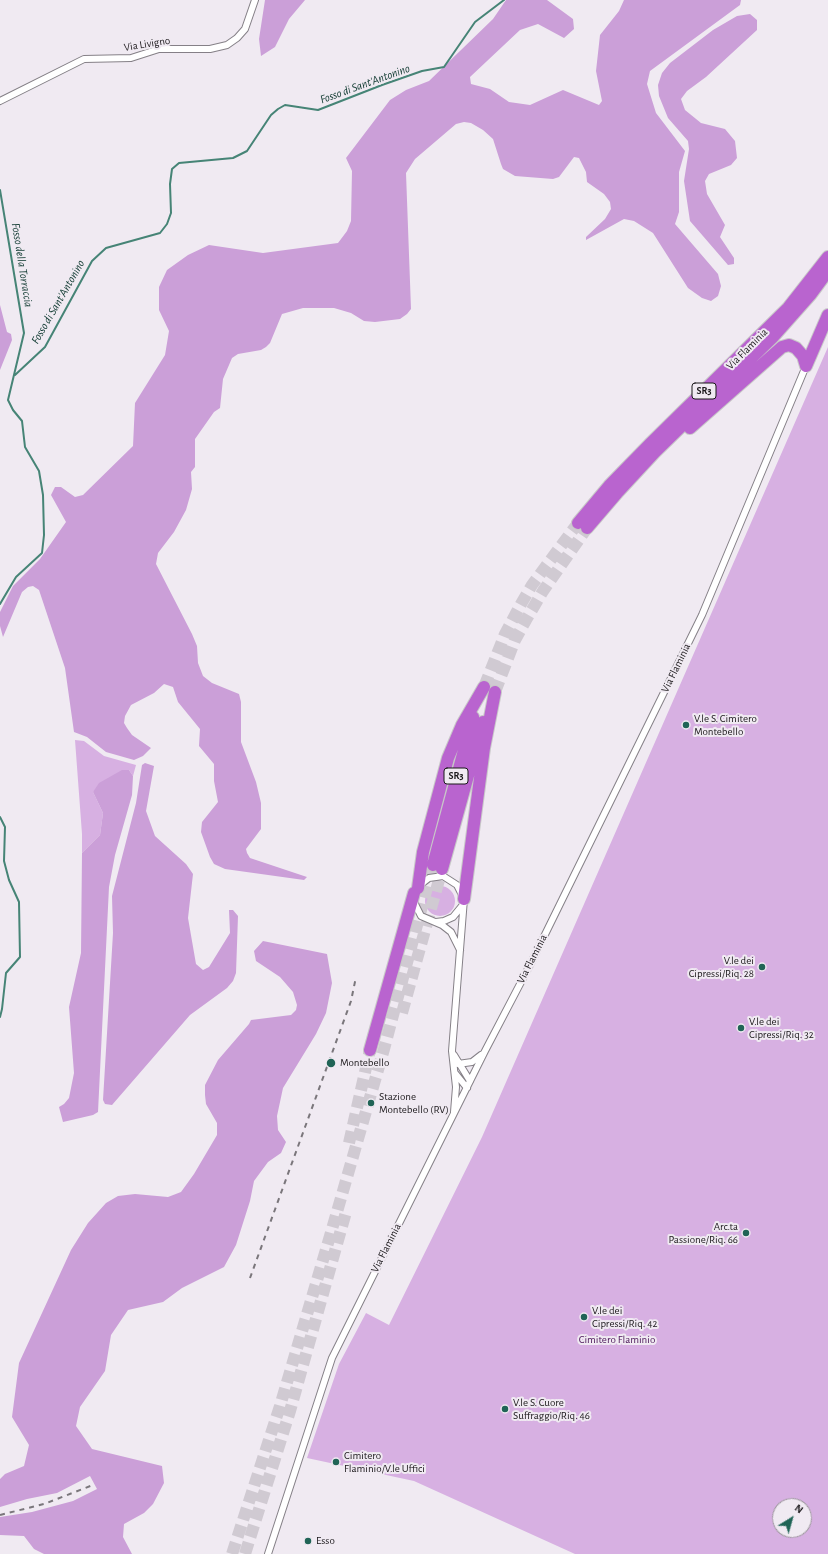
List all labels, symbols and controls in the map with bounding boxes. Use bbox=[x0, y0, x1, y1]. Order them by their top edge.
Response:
street label: Via Livigno bbox=[123, 34, 171, 54]
water label: Fosso di Sant'Antonino bbox=[318, 61, 412, 107]
water label: Fosso della Torraccia bbox=[8, 222, 36, 308]
water label: Fosso di Sant'Antonino bbox=[28, 257, 88, 347]
street label: Via Flaminia bbox=[724, 326, 770, 372]
road number: SR3 bbox=[692, 383, 716, 399]
street label: Via Flaminia bbox=[658, 641, 694, 695]
place label: V.le S. Cimitero Montebello bbox=[694, 712, 757, 738]
marker: V.le S. Cimitero Montebello bbox=[681, 720, 691, 730]
road number: SR3 bbox=[444, 768, 468, 784]
street label: Via Flaminia bbox=[514, 932, 550, 986]
place label: V.le dei Cipressi/Riq. 28 bbox=[689, 954, 754, 980]
marker: V.le dei Cipressi/Riq. 28 bbox=[757, 962, 767, 972]
place label: V.le dei Cipressi/Riq. 32 bbox=[749, 1015, 814, 1041]
marker: V.le dei Cipressi/Riq. 32 bbox=[736, 1023, 746, 1033]
place label: Montebello bbox=[340, 1056, 389, 1070]
marker: Montebello bbox=[325, 1057, 337, 1069]
place label: Stazione Montebello (RV) bbox=[379, 1090, 449, 1116]
marker: Stazione Montebello (RV) bbox=[366, 1098, 376, 1108]
place label: Arc.ta Passione/Riq. 66 bbox=[668, 1220, 738, 1246]
street label: Via Flaminia bbox=[368, 1221, 404, 1275]
marker: Arc.ta Passione/Riq. 66 bbox=[741, 1228, 751, 1238]
place label: V.le dei Cipressi/Riq. 42 bbox=[592, 1304, 657, 1330]
marker: V.le dei Cipressi/Riq. 42 bbox=[579, 1312, 589, 1322]
park label: Cimitero Flaminio bbox=[579, 1333, 655, 1347]
place label: V.le S. Cuore Suffraggio/Riq. 46 bbox=[513, 1396, 590, 1422]
marker: V.le S. Cuore Suffraggio/Riq. 46 bbox=[500, 1404, 510, 1414]
place label: Cimitero Flaminio/V.le Uffici bbox=[344, 1449, 425, 1475]
marker: Cimitero Flaminio/V.le Uffici bbox=[331, 1457, 341, 1467]
north arrow bbox=[772, 1498, 812, 1538]
text: N bbox=[793, 1502, 805, 1516]
place label: Esso bbox=[316, 1534, 335, 1548]
marker: Esso bbox=[303, 1536, 313, 1546]

